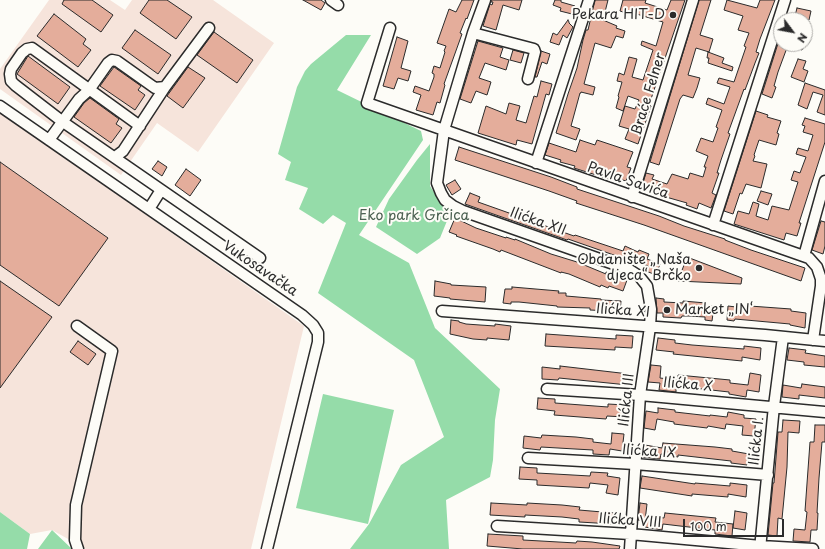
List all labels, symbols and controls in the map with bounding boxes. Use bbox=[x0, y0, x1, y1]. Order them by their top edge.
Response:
place label: Pekara HIT-D bbox=[571, 7, 665, 23]
marker: Pekara HIT-D bbox=[668, 10, 678, 20]
north arrow bbox=[773, 12, 813, 52]
text: N bbox=[793, 30, 812, 46]
street label: Braće Felner bbox=[628, 51, 670, 137]
street label: Pavla Savića bbox=[585, 159, 671, 203]
street label: Ilićka XII bbox=[508, 205, 568, 239]
park label: Eko park Grčica bbox=[359, 208, 469, 224]
street label: Vukosavačka bbox=[219, 238, 301, 300]
place label: Obdanište „Naša djeca“ Brčko bbox=[577, 252, 691, 284]
marker: Obdanište „Naša djeca“ Brčko bbox=[694, 263, 704, 273]
street label: Ilićka XI bbox=[595, 301, 651, 321]
place label: Market „IN‘ bbox=[675, 302, 753, 318]
marker: Market „IN‘ bbox=[662, 305, 672, 315]
street label: Ilićka III bbox=[616, 373, 638, 427]
street label: Ilićka X bbox=[662, 374, 714, 396]
street label: Ilićka I. bbox=[746, 416, 768, 466]
street label: Ilićka IX bbox=[621, 442, 677, 462]
street label: Ilićka VIII bbox=[598, 510, 662, 532]
scale bar bbox=[685, 511, 786, 537]
text: 100 m bbox=[690, 517, 727, 535]

